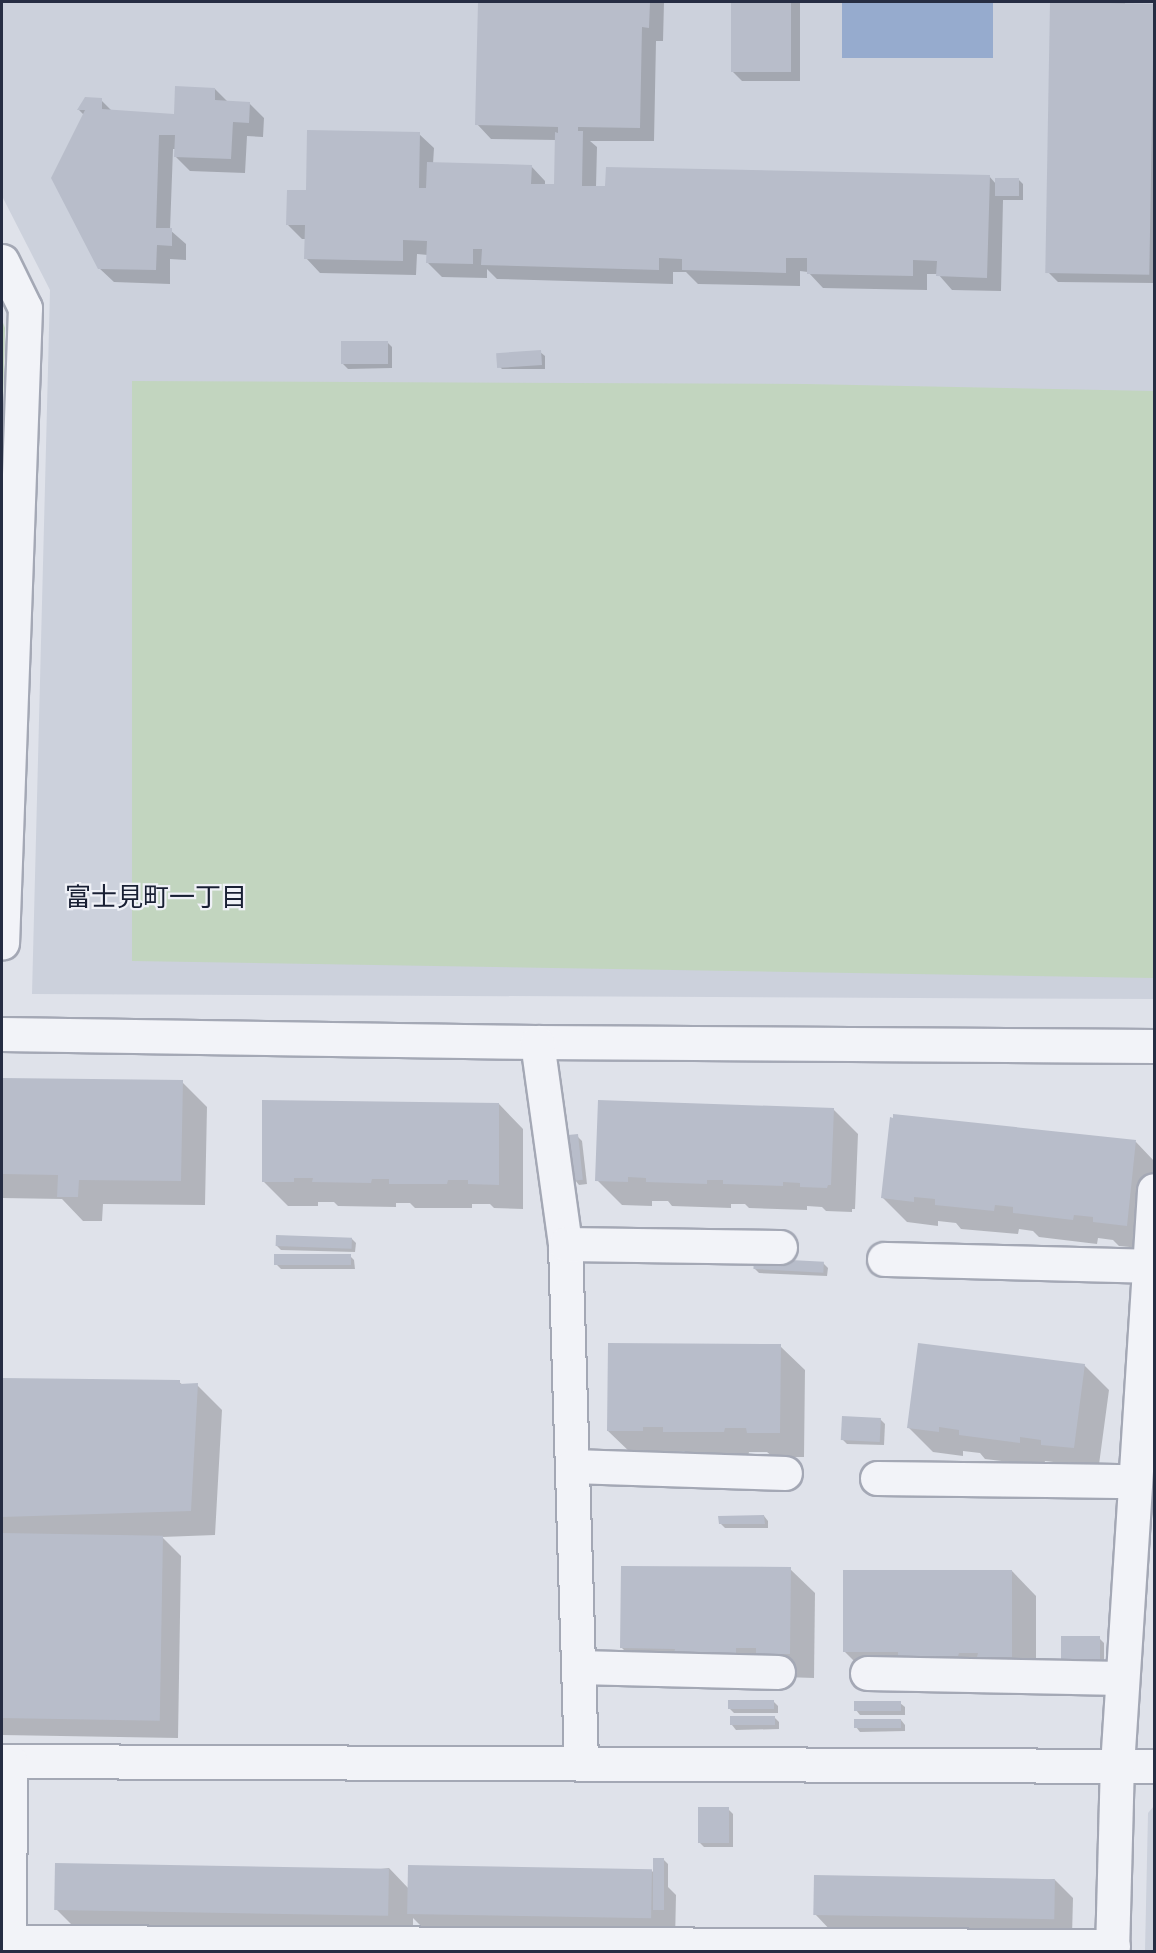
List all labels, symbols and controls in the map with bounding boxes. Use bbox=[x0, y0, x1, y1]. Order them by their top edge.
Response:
district label: 富士見町一丁目 bbox=[65, 883, 247, 915]

